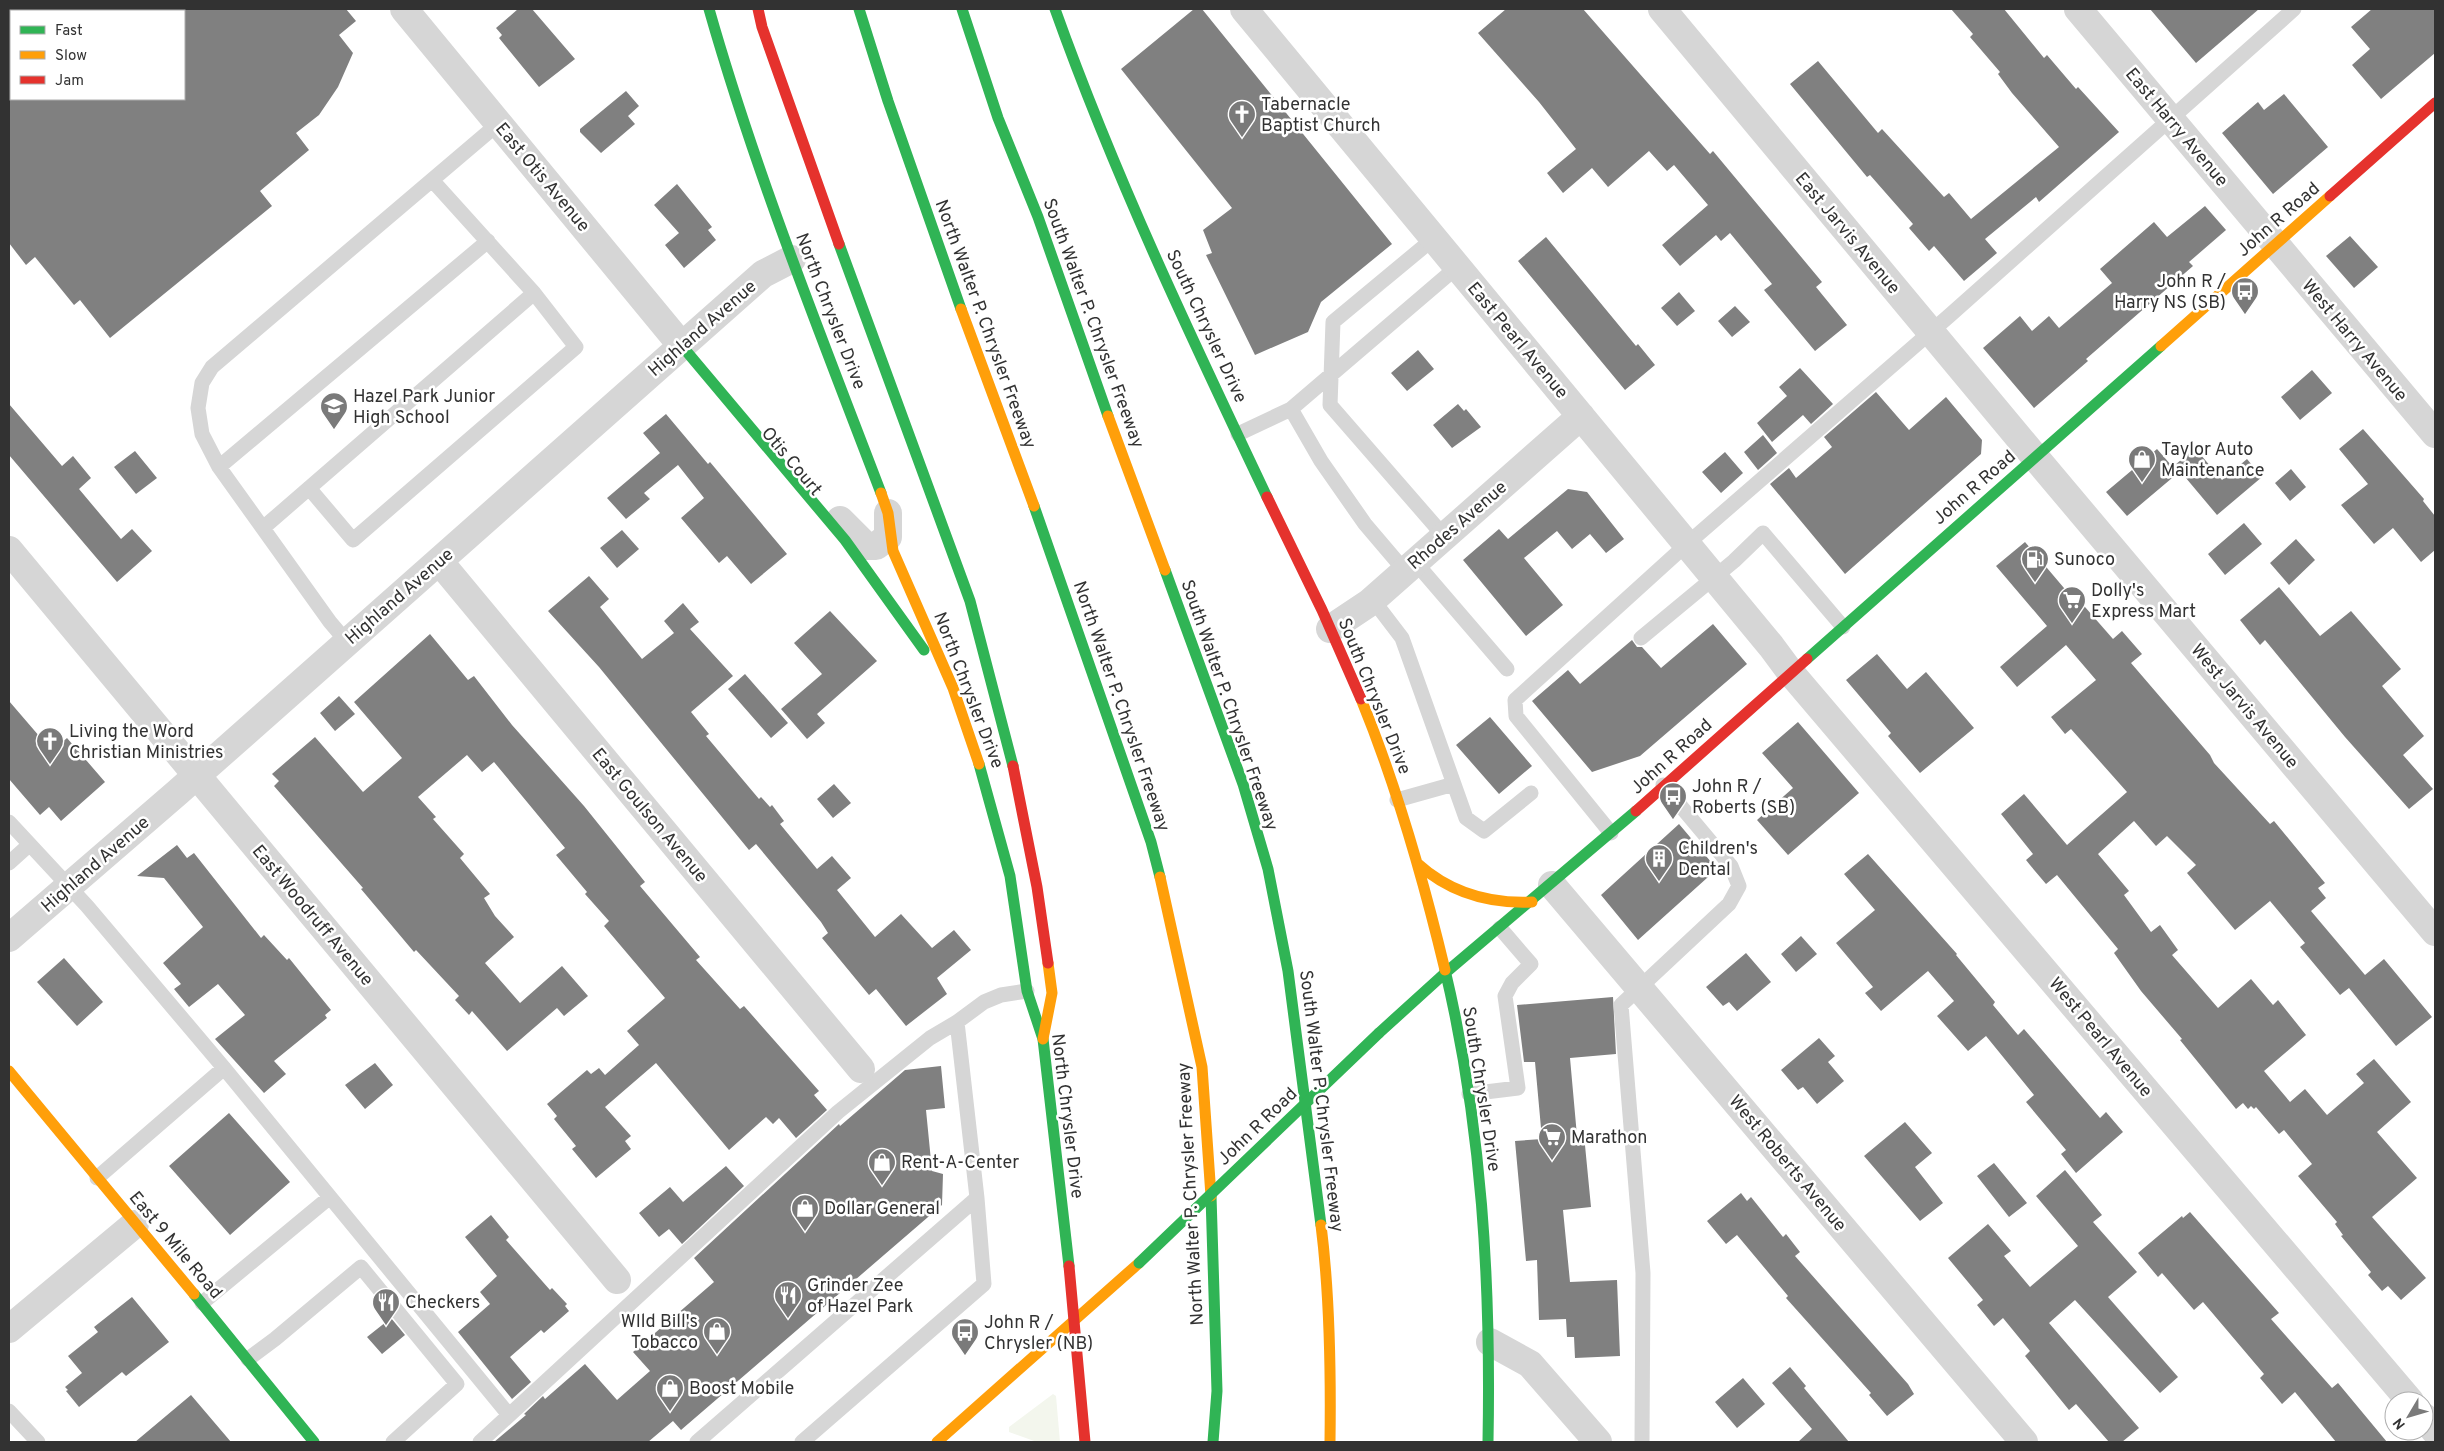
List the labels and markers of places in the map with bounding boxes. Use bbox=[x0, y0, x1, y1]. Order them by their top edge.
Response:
place label: Tabernacle Baptist Church bbox=[1261, 94, 1381, 138]
church icon: Tabernacle Baptist Church bbox=[1227, 99, 1257, 138]
place label: John R / Harry NS (SB) bbox=[2114, 271, 2226, 315]
bus stop icon: John R / Harry NS (SB) bbox=[2230, 276, 2260, 315]
place label: Hazel Park Junior High School bbox=[353, 386, 495, 430]
school or university icon: Hazel Park Junior High School bbox=[319, 391, 349, 430]
place label: Taylor Auto Maintenance bbox=[2161, 439, 2264, 483]
shop icon: Taylor Auto Maintenance bbox=[2127, 444, 2157, 483]
fuel station icon: Sunoco bbox=[2020, 544, 2050, 583]
place label: Sunoco bbox=[2054, 549, 2115, 572]
place label: Dolly's Express Mart bbox=[2091, 580, 2196, 624]
supermarket icon: Dolly's Express Mart bbox=[2057, 585, 2087, 624]
place label: Living the Word Christian Ministries bbox=[69, 721, 223, 765]
church icon: Living the Word Christian Ministries bbox=[35, 726, 65, 765]
place label: John R / Roberts (SB) bbox=[1692, 776, 1795, 820]
bus stop icon: John R / Roberts (SB) bbox=[1658, 781, 1688, 820]
place label: Children's Dental bbox=[1678, 838, 1758, 882]
building icon: Children's Dental bbox=[1644, 843, 1674, 882]
supermarket icon: Marathon bbox=[1537, 1122, 1567, 1161]
place label: Marathon bbox=[1571, 1127, 1647, 1150]
shop icon: Rent-A-Center bbox=[867, 1147, 897, 1186]
place label: Rent-A-Center bbox=[901, 1152, 1019, 1175]
shop icon: Dollar General bbox=[790, 1193, 820, 1232]
place label: Dollar General bbox=[824, 1198, 940, 1221]
place label: Grinder Zee of Hazel Park bbox=[807, 1275, 913, 1319]
restaurant icon: Grinder Zee of Hazel Park bbox=[773, 1280, 803, 1319]
restaurant icon: Checkers bbox=[371, 1287, 401, 1326]
place label: Checkers bbox=[405, 1292, 480, 1315]
place label: WIld Bill's Tobacco bbox=[621, 1311, 698, 1355]
place label: John R / Chrysler (NB) bbox=[984, 1312, 1093, 1356]
shop icon: WIld Bill's Tobacco bbox=[702, 1316, 732, 1355]
bus stop icon: John R / Chrysler (NB) bbox=[950, 1317, 980, 1356]
shop icon: Boost Mobile bbox=[655, 1373, 685, 1412]
place label: Boost Mobile bbox=[689, 1378, 794, 1401]

